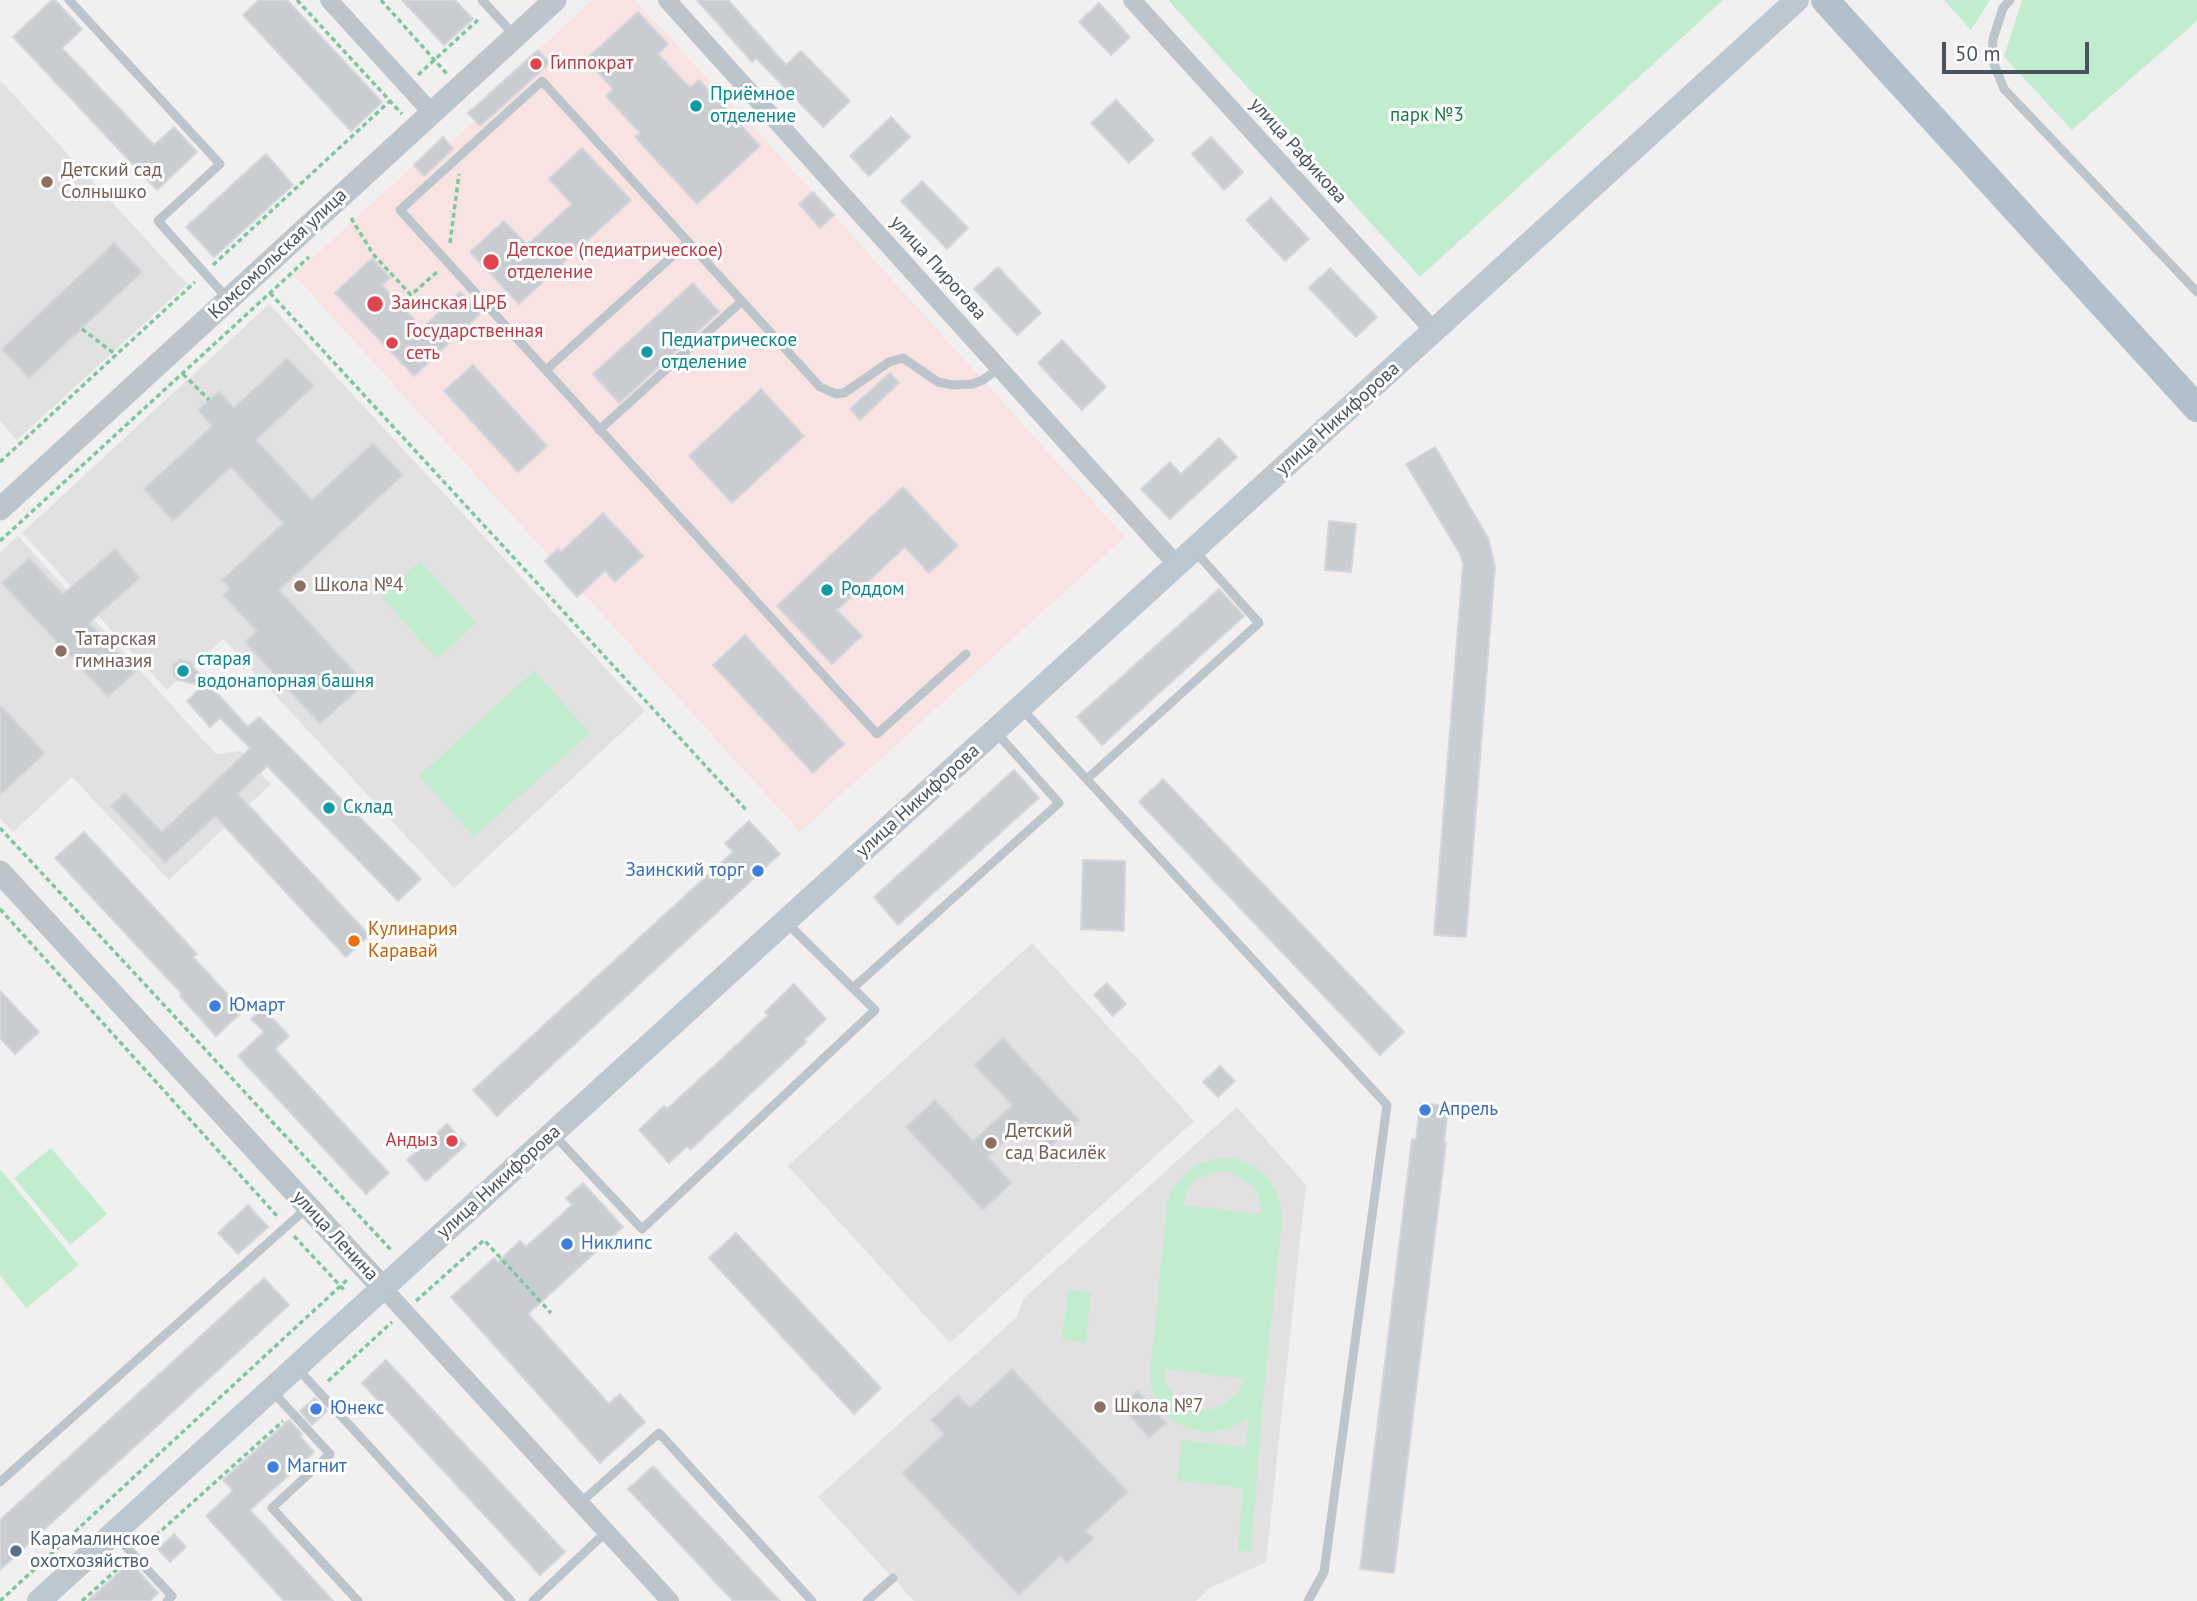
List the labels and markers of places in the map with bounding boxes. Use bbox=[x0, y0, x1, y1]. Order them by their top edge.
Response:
place label: Гиппократ bbox=[550, 53, 634, 75]
marker: Гиппократ bbox=[528, 56, 544, 72]
place label: Приёмное отделение bbox=[710, 84, 796, 128]
marker: Приёмное отделение bbox=[688, 98, 704, 114]
place label: Детский сад Солнышко bbox=[61, 160, 162, 204]
marker: Детский сад Солнышко bbox=[39, 174, 55, 190]
place label: Детское (педиатрическое) отделение bbox=[507, 240, 723, 284]
marker: Детское (педиатрическое) отделение bbox=[481, 252, 501, 272]
place label: Заинская ЦРБ bbox=[391, 293, 507, 315]
marker: Заинская ЦРБ bbox=[365, 294, 385, 314]
place label: Государственная сеть bbox=[406, 321, 543, 365]
place label: Педиатрическое отделение bbox=[661, 330, 797, 374]
marker: Государственная сеть bbox=[384, 335, 400, 351]
marker: Педиатрическое отделение bbox=[639, 344, 655, 360]
place label: Школа №4 bbox=[314, 575, 403, 597]
marker: Школа №4 bbox=[292, 578, 308, 594]
place label: Роддом bbox=[841, 579, 905, 601]
marker: Роддом bbox=[819, 582, 835, 598]
place label: Татарская гимназия bbox=[75, 629, 156, 673]
marker: Татарская гимназия bbox=[53, 643, 69, 659]
place label: старая водонапорная башня bbox=[197, 649, 374, 693]
marker: старая водонапорная башня bbox=[175, 663, 191, 679]
place label: Склад bbox=[343, 797, 393, 819]
marker: Склад bbox=[321, 800, 337, 816]
place label: Заинский торг bbox=[625, 860, 744, 882]
marker: Заинский торг bbox=[750, 863, 766, 879]
place label: Кулинария Каравай bbox=[368, 919, 457, 963]
marker: Кулинария Каравай bbox=[346, 933, 362, 949]
place label: Юмарт bbox=[229, 995, 285, 1017]
marker: Юмарт bbox=[207, 998, 223, 1014]
place label: Апрель bbox=[1439, 1099, 1498, 1121]
marker: Апрель bbox=[1417, 1102, 1433, 1118]
place label: Детский сад Василёк bbox=[1005, 1121, 1106, 1165]
place label: Андыз bbox=[385, 1130, 438, 1152]
marker: Андыз bbox=[444, 1133, 460, 1149]
marker: Детский сад Василёк bbox=[983, 1135, 999, 1151]
place label: Никлипс bbox=[581, 1233, 652, 1255]
marker: Никлипс bbox=[559, 1236, 575, 1252]
place label: Школа №7 bbox=[1114, 1396, 1203, 1418]
place label: Юнекс bbox=[330, 1398, 384, 1420]
marker: Школа №7 bbox=[1092, 1399, 1108, 1415]
marker: Юнекс bbox=[308, 1401, 324, 1417]
place label: Магнит bbox=[287, 1456, 347, 1478]
marker: Магнит bbox=[265, 1459, 281, 1475]
place label: Карамалинское охотхозяйство bbox=[30, 1529, 160, 1573]
marker: Карамалинское охотхозяйство bbox=[8, 1543, 24, 1559]

